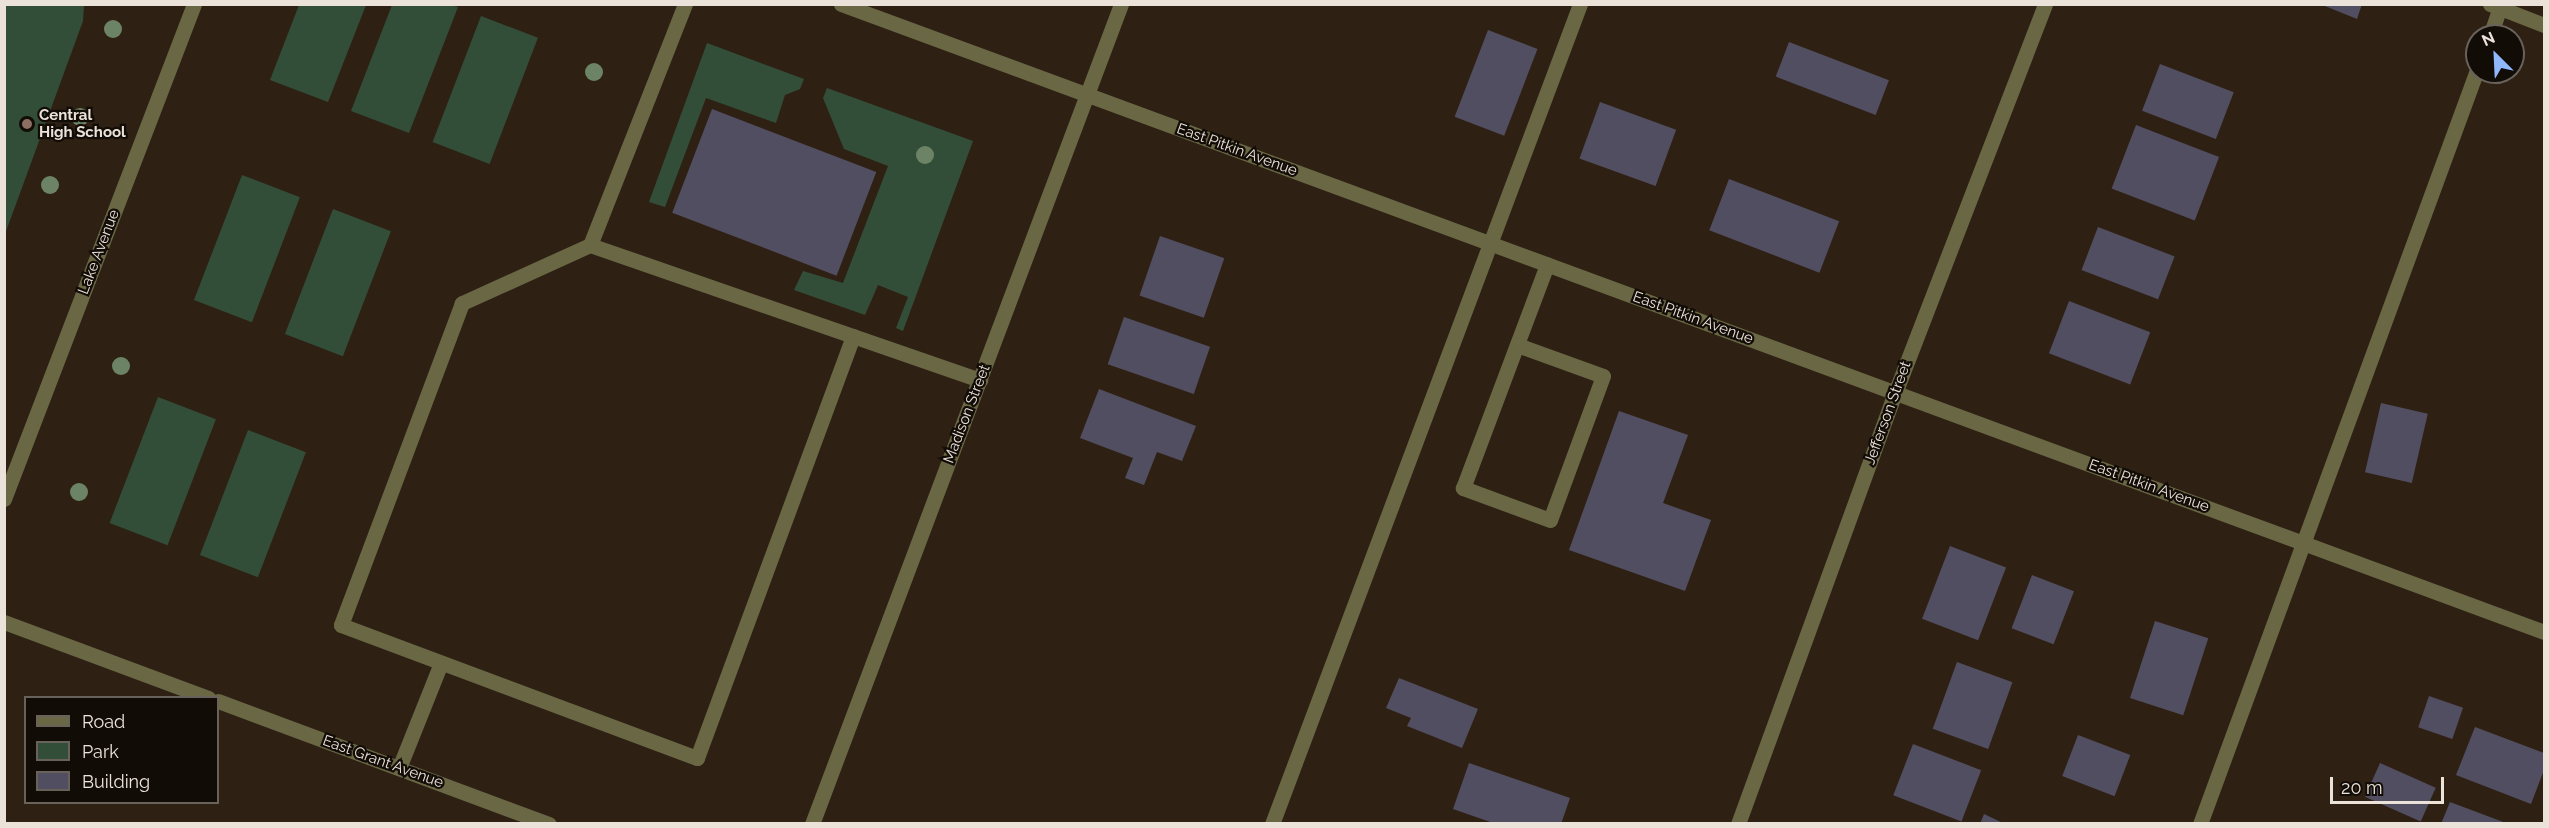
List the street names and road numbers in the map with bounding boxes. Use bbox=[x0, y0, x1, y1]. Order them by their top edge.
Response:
street label: East Pitkin Avenue bbox=[1174, 120, 1300, 180]
street label: Lake Avenue bbox=[75, 207, 123, 297]
street label: East Pitkin Avenue bbox=[1630, 288, 1756, 348]
street label: Jefferson Street bbox=[1861, 359, 1915, 467]
street label: Madison Street bbox=[940, 362, 994, 466]
street label: East Pitkin Avenue bbox=[2086, 456, 2212, 516]
street label: East Grant Avenue bbox=[320, 732, 446, 792]

